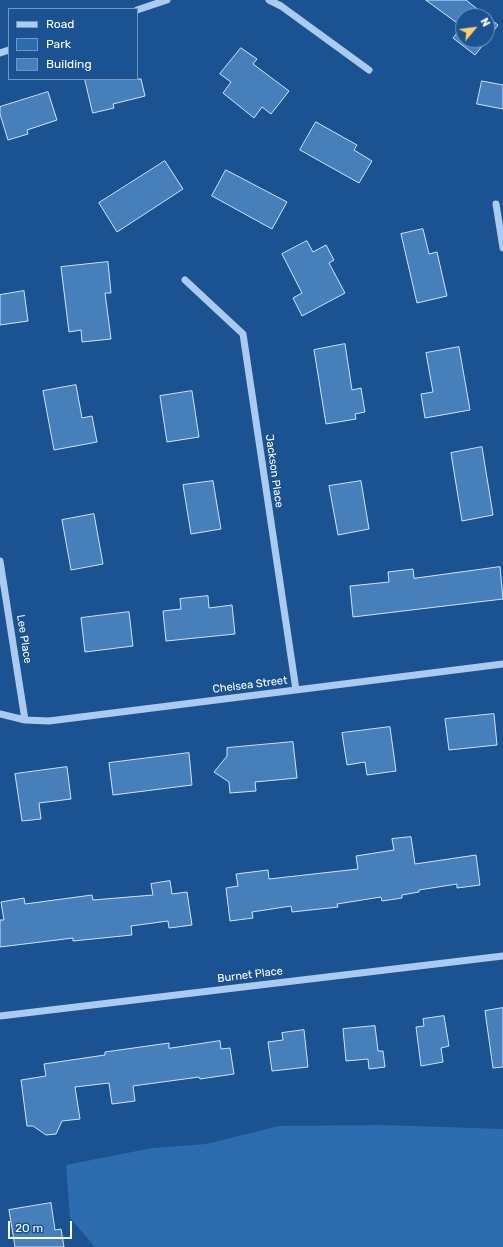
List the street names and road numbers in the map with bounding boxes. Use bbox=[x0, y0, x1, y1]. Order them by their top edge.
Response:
street label: Jackson Place bbox=[262, 433, 286, 509]
street label: Lee Place bbox=[14, 614, 34, 664]
street label: Chelsea Street bbox=[212, 674, 288, 696]
street label: Burnet Place bbox=[216, 964, 284, 986]

